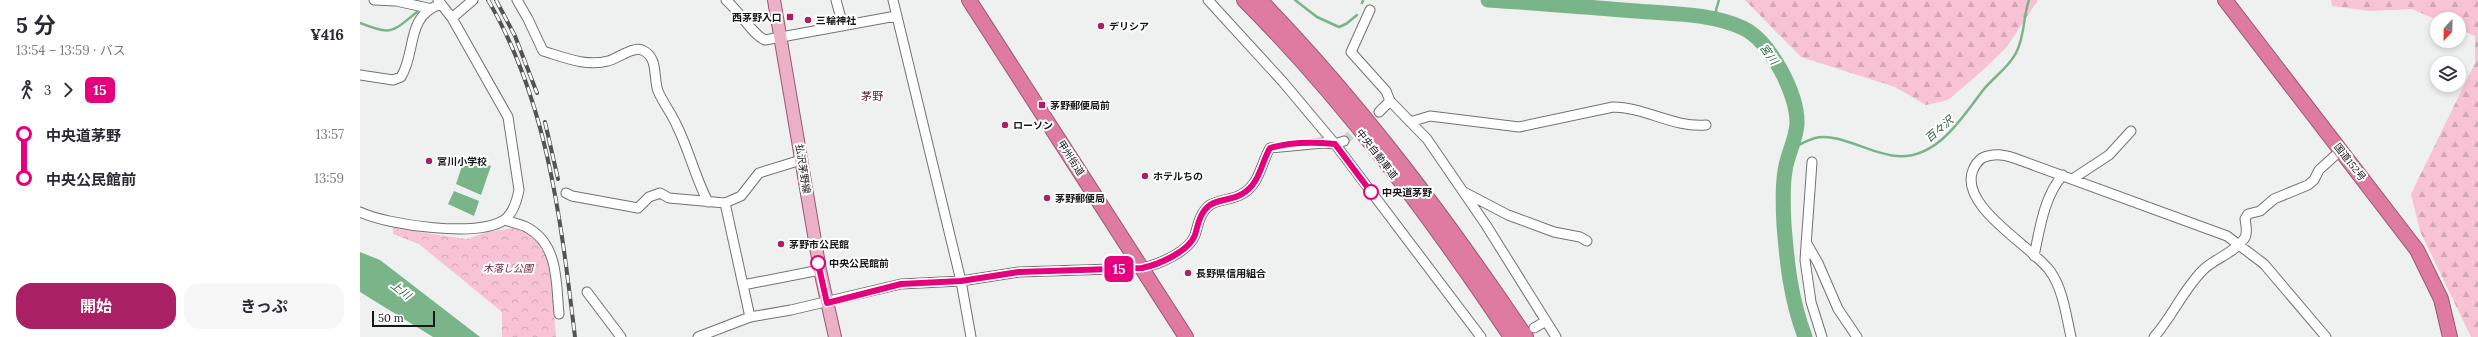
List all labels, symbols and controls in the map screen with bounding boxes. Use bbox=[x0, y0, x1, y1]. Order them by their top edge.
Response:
text: 5 分 bbox=[16, 11, 56, 39]
place label: 西茅野入口 bbox=[732, 11, 782, 24]
marker: 西茅野入口 bbox=[785, 12, 795, 22]
north arrow bbox=[2430, 12, 2466, 48]
map controls bbox=[2430, 12, 2466, 92]
place label: 三輪神社 bbox=[816, 14, 857, 27]
marker: 三輪神社 bbox=[803, 15, 813, 25]
place label: デリシア bbox=[1109, 20, 1149, 33]
marker: デリシア bbox=[1096, 21, 1106, 31]
text: ¥416 bbox=[310, 25, 344, 44]
water label: 宮川 bbox=[1757, 41, 1782, 68]
text: 13:54 – 13:59 · バス bbox=[16, 42, 126, 59]
button: layers bbox=[2430, 56, 2466, 92]
icon: walk bbox=[16, 79, 38, 101]
icon: forward bbox=[57, 79, 79, 101]
text: 15 bbox=[93, 81, 107, 99]
text: 3 bbox=[44, 82, 51, 99]
district label: 茅野 bbox=[861, 89, 883, 103]
place label: 茅野郵便局前 bbox=[1050, 99, 1110, 112]
marker: 茅野郵便局前 bbox=[1037, 100, 1047, 110]
water label: 百々沢 bbox=[1922, 112, 1958, 145]
place label: ローソン bbox=[1013, 119, 1053, 132]
marker: ローソン bbox=[1000, 120, 1010, 130]
text: 中央道茅野 bbox=[46, 126, 121, 145]
text: 13:57 bbox=[316, 126, 344, 143]
street label: 中央自動車道 bbox=[1353, 126, 1401, 182]
street label: 甲州街道 bbox=[1055, 138, 1087, 178]
street label: 国道152号 bbox=[2331, 140, 2369, 184]
street label: 払沢茅野線 bbox=[793, 143, 813, 195]
place label: 宮川小学校 bbox=[437, 155, 487, 168]
marker: 宮川小学校 bbox=[424, 156, 434, 166]
text: 中央公民館前 bbox=[46, 170, 136, 189]
text: 13:59 bbox=[314, 170, 344, 187]
place label: ホテルちの bbox=[1153, 170, 1203, 183]
marker: ホテルちの bbox=[1140, 171, 1150, 181]
marker: 中央道茅野 bbox=[1363, 184, 1379, 200]
place label: 中央道茅野 bbox=[1382, 186, 1433, 199]
place label: 茅野郵便局 bbox=[1055, 192, 1105, 205]
marker: 茅野郵便局 bbox=[1042, 193, 1052, 203]
place label: 茅野市公民館 bbox=[789, 238, 849, 251]
marker: 茅野市公民館 bbox=[776, 239, 786, 249]
marker: 中央公民館前 bbox=[810, 255, 826, 271]
line badge: 15 bbox=[1101, 256, 1137, 282]
place label: 中央公民館前 bbox=[829, 257, 889, 270]
text: 15 bbox=[1112, 260, 1126, 278]
park label: 木落し公園 bbox=[483, 262, 535, 275]
place label: 長野県信用組合 bbox=[1196, 267, 1266, 280]
marker: 長野県信用組合 bbox=[1183, 268, 1193, 278]
water label: 上川 bbox=[388, 278, 415, 303]
button: 開始 bbox=[16, 283, 176, 329]
button: きっぷ bbox=[184, 283, 344, 329]
scale bar bbox=[372, 309, 435, 328]
text: 50 m bbox=[378, 311, 404, 325]

